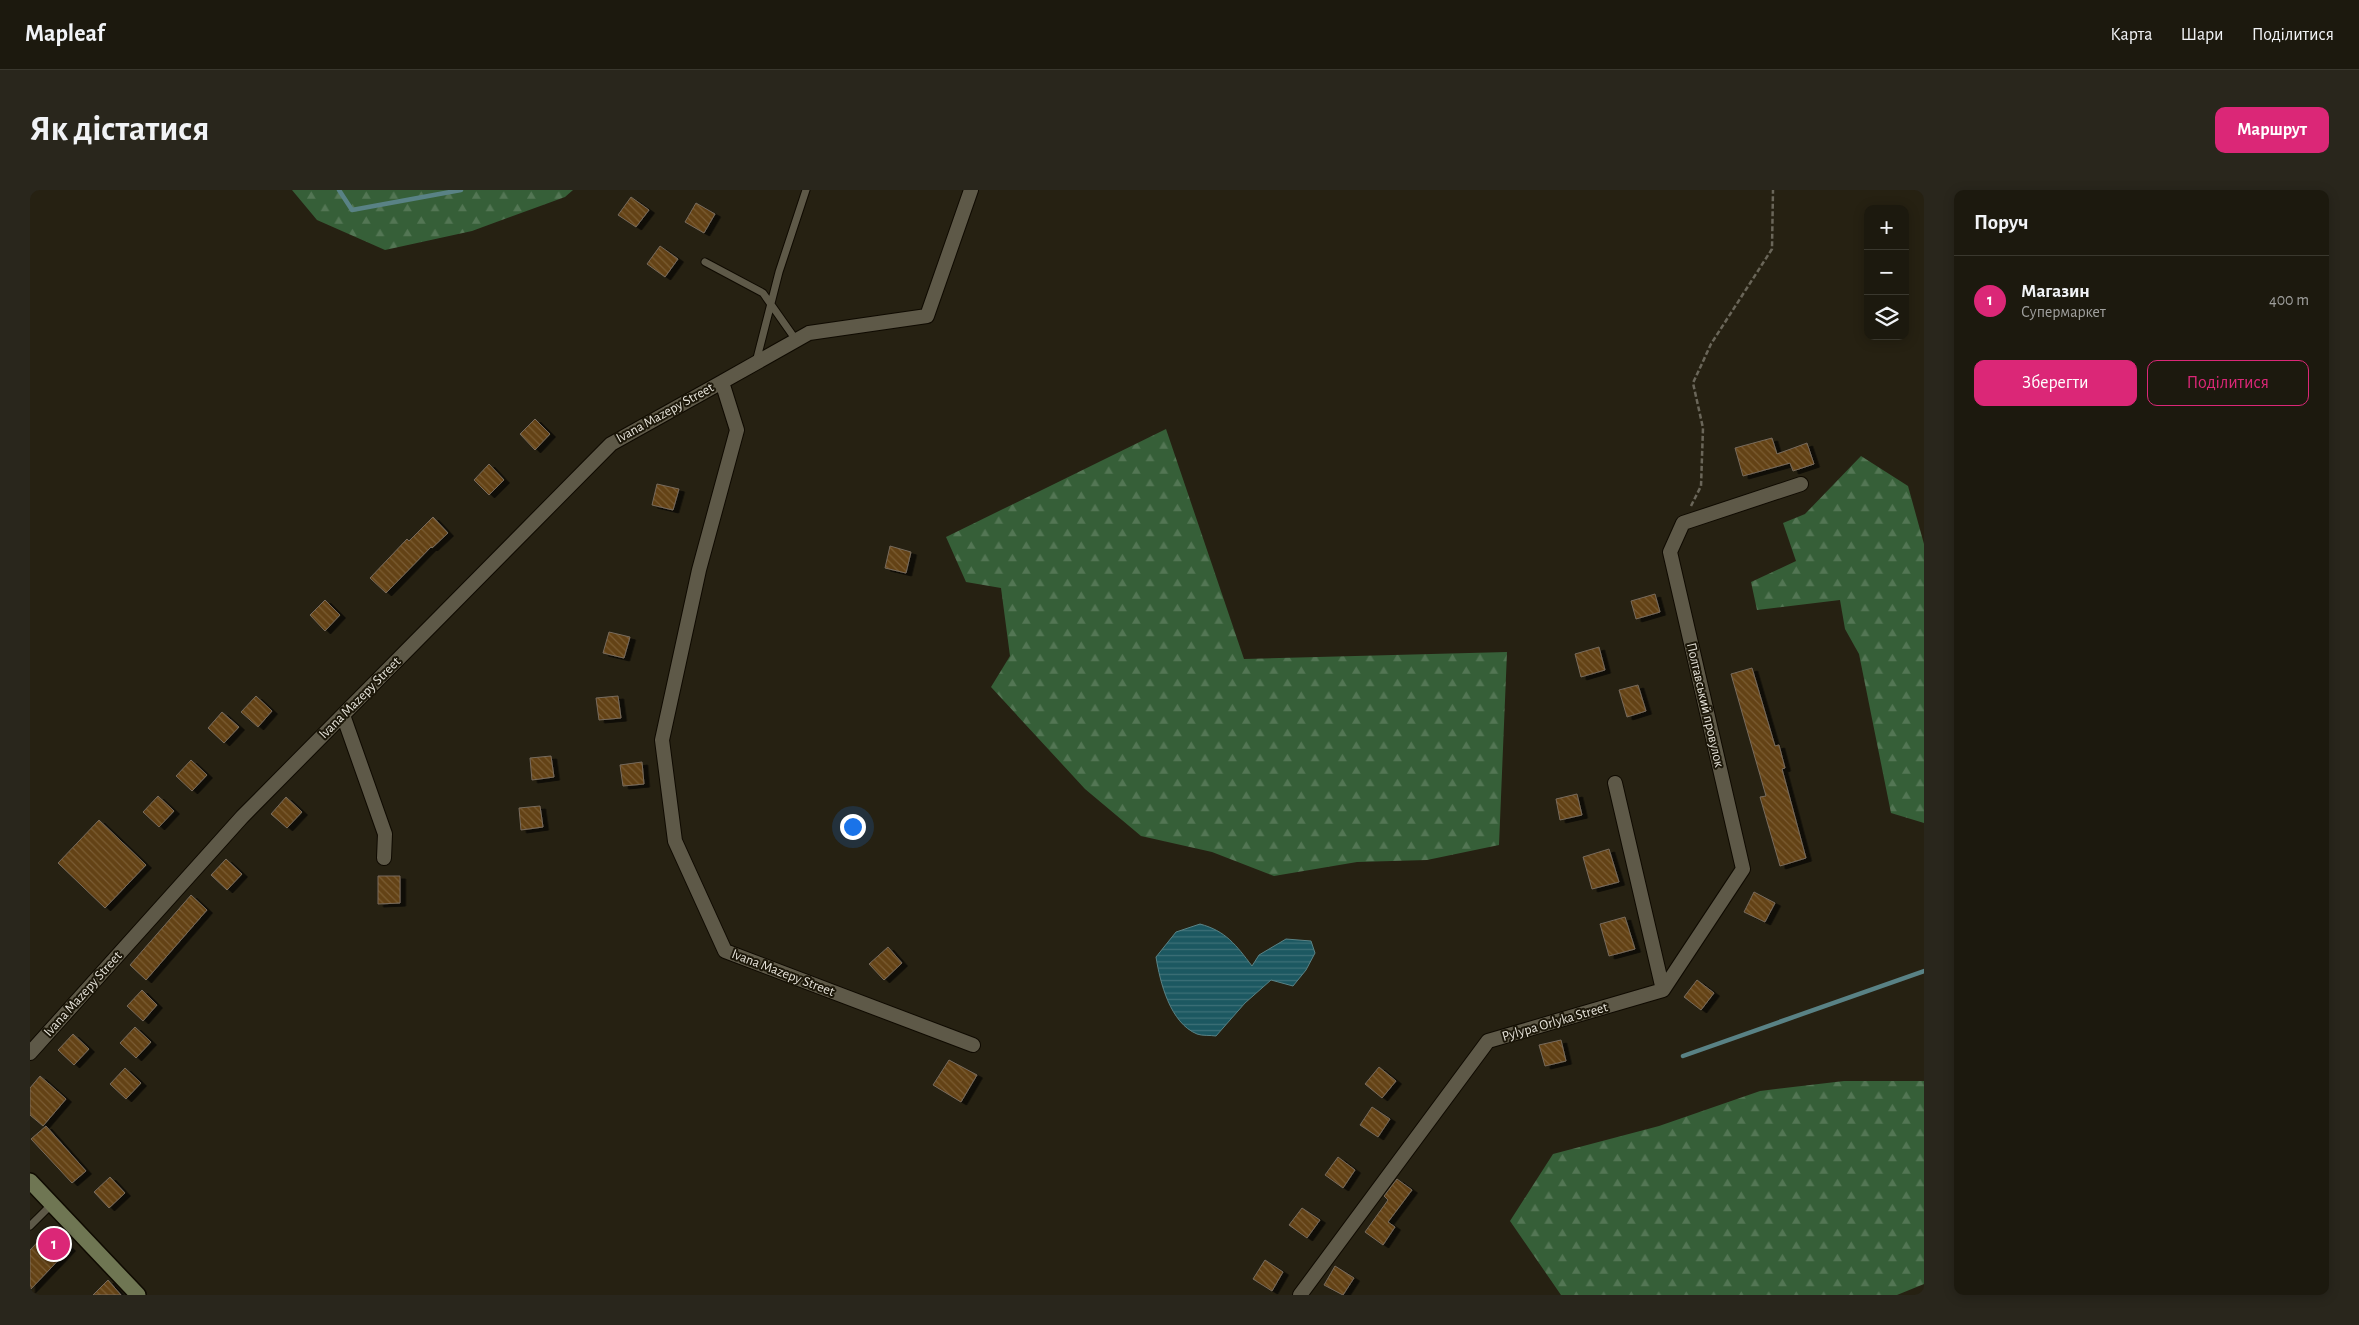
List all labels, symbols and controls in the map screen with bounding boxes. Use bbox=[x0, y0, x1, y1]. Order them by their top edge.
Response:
text: Mapleaf bbox=[25, 22, 105, 46]
text: Карта bbox=[2110, 26, 2152, 44]
text: Шари bbox=[2180, 26, 2224, 44]
text: Поділитися bbox=[2252, 26, 2334, 44]
button: Маршрут bbox=[2215, 107, 2329, 153]
text: Як дістатися bbox=[30, 112, 209, 147]
map controls bbox=[1864, 205, 1909, 340]
button: + bbox=[1864, 205, 1909, 250]
text: Поруч bbox=[1974, 212, 2028, 233]
button: − bbox=[1864, 250, 1909, 295]
text: Магазин bbox=[2021, 282, 2090, 301]
text: 1 bbox=[1987, 292, 1993, 308]
text: 400 m bbox=[2269, 292, 2309, 308]
button: layers bbox=[1864, 295, 1909, 340]
text: Супермаркет bbox=[2021, 304, 2106, 320]
button: Зберегти bbox=[1974, 360, 2137, 406]
button: Поділитися bbox=[2147, 360, 2309, 406]
street label: Ivana Mazepy Street bbox=[614, 380, 716, 446]
street label: Полтавський провулок bbox=[1684, 641, 1726, 769]
street label: Ivana Mazepy Street bbox=[317, 654, 404, 741]
your location bbox=[840, 814, 866, 840]
street label: Ivana Mazepy Street bbox=[730, 947, 837, 999]
street label: Ivana Mazepy Street bbox=[41, 948, 125, 1039]
street label: Pylypa Orlyka Street bbox=[1501, 1000, 1610, 1044]
pin: 1 bbox=[38, 1225, 70, 1263]

